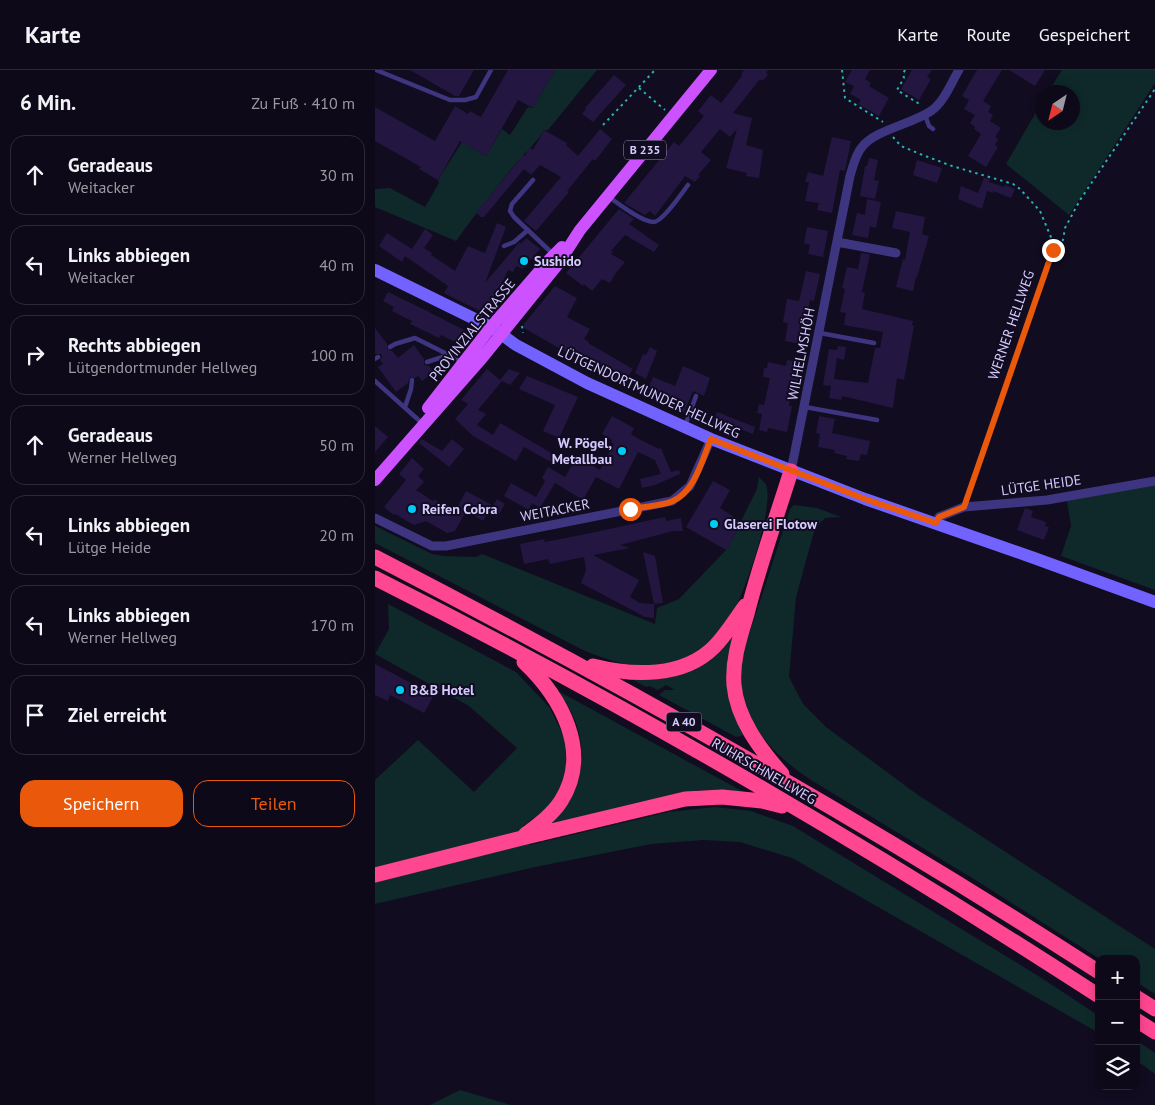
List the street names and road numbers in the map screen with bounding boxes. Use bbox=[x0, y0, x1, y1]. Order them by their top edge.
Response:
road number: B 235 bbox=[624, 140, 666, 160]
street label: WERNER HELLWEG bbox=[984, 268, 1038, 382]
street label: PROVINZIALSTRASSE bbox=[425, 275, 519, 385]
street label: WILHELMSHÖH bbox=[783, 306, 819, 402]
street label: LÜTGENDORTMUNDER HELLWEG bbox=[555, 342, 743, 442]
street label: LÜTGE HEIDE bbox=[1000, 470, 1082, 500]
street label: WEITACKER bbox=[519, 494, 591, 526]
road number: A 40 bbox=[667, 712, 701, 732]
street label: RUHRSCHNELLWEG bbox=[708, 734, 820, 808]

